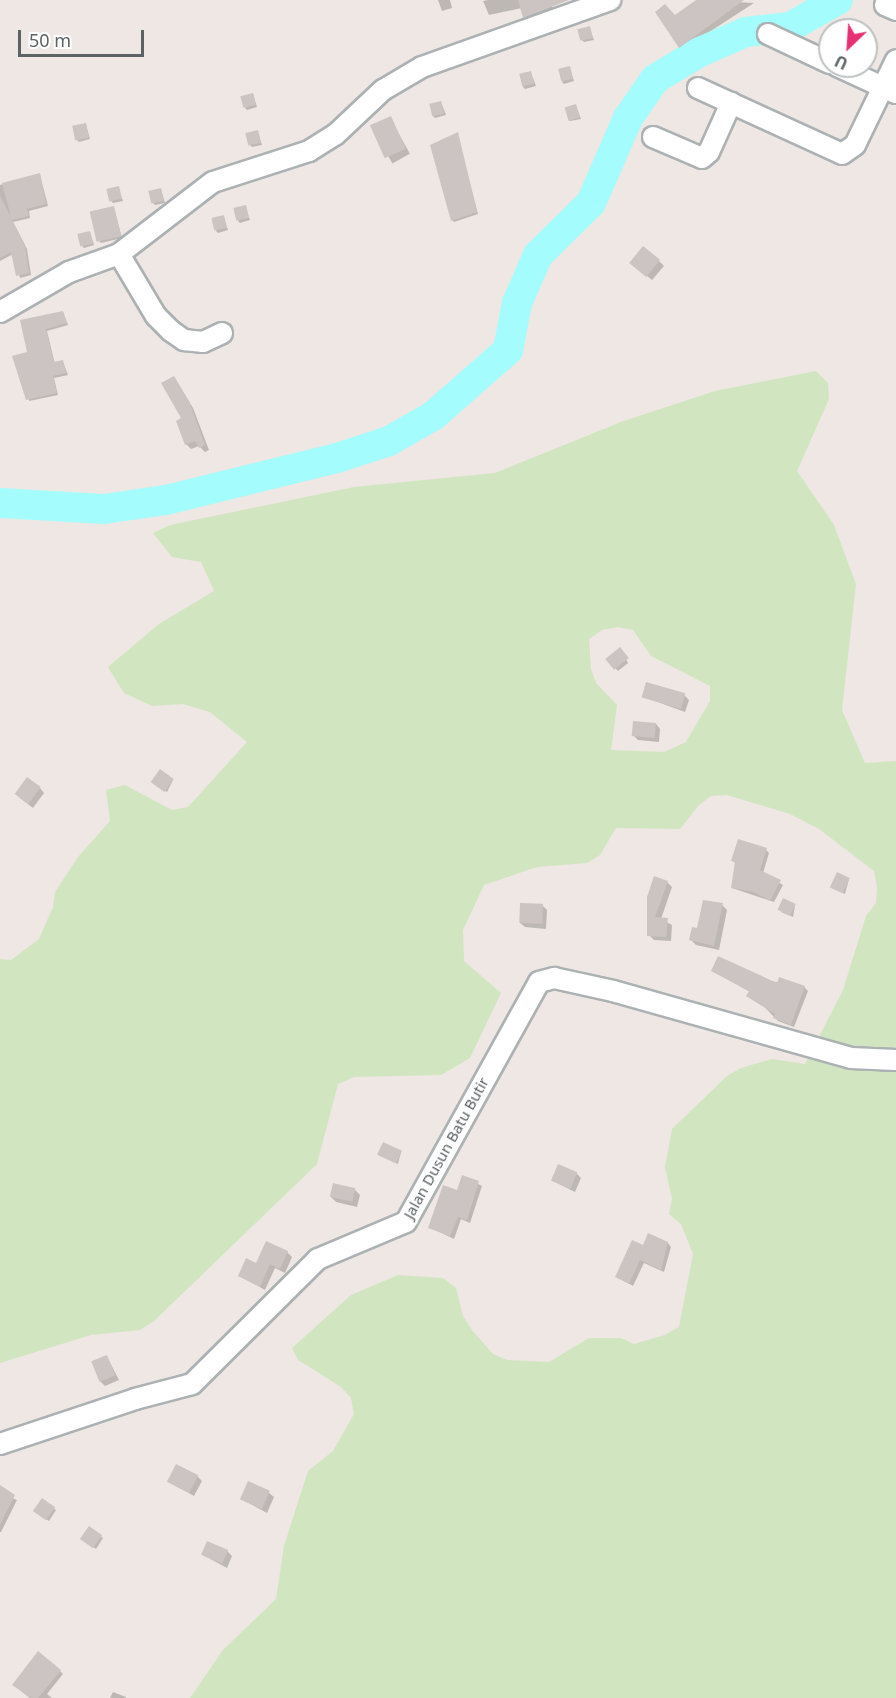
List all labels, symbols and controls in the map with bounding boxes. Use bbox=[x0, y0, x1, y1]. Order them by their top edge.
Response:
scale bar bbox=[21, 18, 147, 56]
north arrow bbox=[818, 18, 878, 78]
text: 50 m bbox=[29, 28, 71, 52]
text: U bbox=[831, 50, 851, 75]
street label: Jalan Dusun Batu Butir bbox=[400, 1074, 492, 1222]

